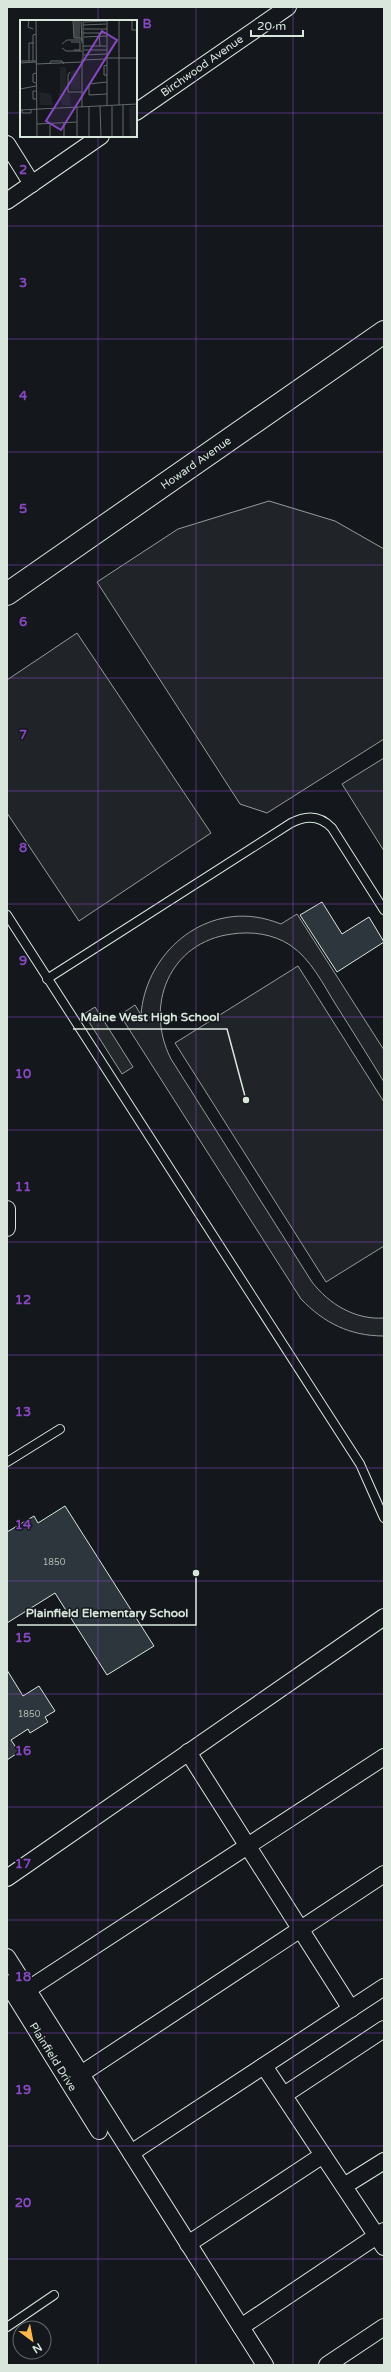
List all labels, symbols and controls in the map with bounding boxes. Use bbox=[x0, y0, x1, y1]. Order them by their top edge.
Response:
scale bar bbox=[251, 12, 303, 38]
text: B bbox=[142, 16, 152, 32]
text: 20 m bbox=[257, 19, 286, 33]
inset map bbox=[20, 20, 137, 137]
street label: Birchwood Avenue bbox=[158, 33, 246, 99]
text: 2 bbox=[19, 162, 27, 178]
text: 3 bbox=[19, 275, 27, 291]
text: 4 bbox=[19, 388, 28, 404]
street label: Howard Avenue bbox=[158, 434, 234, 492]
text: 5 bbox=[19, 501, 27, 517]
text: 6 bbox=[19, 614, 27, 630]
text: 7 bbox=[19, 727, 27, 743]
text: 8 bbox=[19, 840, 27, 856]
text: 9 bbox=[19, 953, 27, 969]
callout: Maine West High School bbox=[73, 1005, 227, 1029]
text: Maine West High School bbox=[81, 1010, 219, 1025]
text: 10 bbox=[15, 1066, 31, 1082]
text: 11 bbox=[15, 1179, 31, 1195]
text: 12 bbox=[15, 1292, 31, 1308]
text: 13 bbox=[15, 1404, 31, 1420]
text: 14 bbox=[15, 1517, 32, 1533]
house number: 1850 bbox=[43, 1557, 66, 1568]
callout: Plainfield Elementary School bbox=[17, 1601, 196, 1625]
text: Plainfield Elementary School bbox=[26, 1606, 188, 1621]
text: 15 bbox=[15, 1630, 31, 1646]
house number: 1850 bbox=[18, 1709, 41, 1720]
text: 16 bbox=[15, 1743, 31, 1759]
text: 17 bbox=[15, 1856, 31, 1872]
text: 18 bbox=[15, 1969, 31, 1985]
street label: Plainfield Drive bbox=[27, 2020, 79, 2094]
text: 19 bbox=[15, 2082, 31, 2098]
text: 20 bbox=[15, 2195, 31, 2211]
north arrow bbox=[12, 2320, 52, 2360]
text: N bbox=[30, 2340, 44, 2356]

